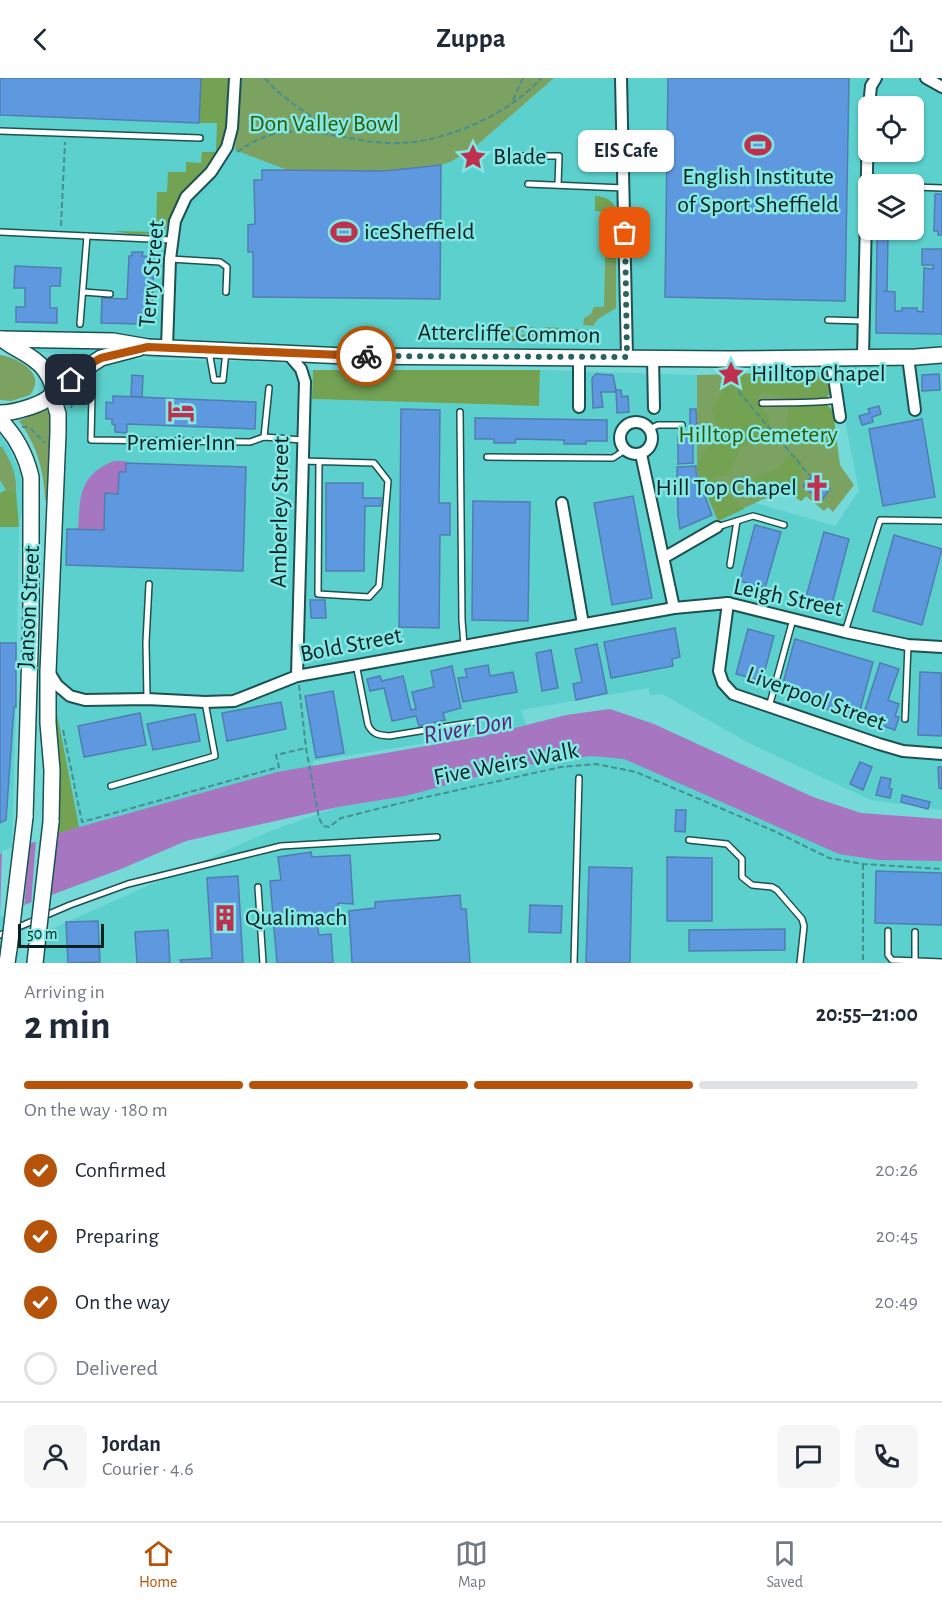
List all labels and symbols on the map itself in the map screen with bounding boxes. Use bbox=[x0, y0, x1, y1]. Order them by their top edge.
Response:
park label: Don Valley Bowl bbox=[249, 112, 399, 136]
sports icon: English Institute of Sport Sheffield bbox=[743, 130, 773, 160]
callout: EIS Cafe bbox=[577, 131, 673, 173]
place icon: Blade bbox=[458, 142, 488, 172]
place label: Blade bbox=[493, 145, 546, 169]
place label: English Institute of Sport Sheffield bbox=[677, 165, 839, 217]
pin bbox=[599, 207, 650, 258]
sports icon: iceSheffield bbox=[329, 217, 359, 247]
street label: Terry Street bbox=[135, 219, 169, 329]
place label: iceSheffield bbox=[364, 220, 475, 244]
street label: Attercliffe Common bbox=[417, 320, 601, 348]
courier bbox=[336, 326, 396, 386]
pin bbox=[45, 354, 96, 405]
place icon: Hilltop Chapel bbox=[716, 359, 746, 389]
place label: Hilltop Chapel bbox=[751, 362, 886, 386]
hotel icon: Premier Inn bbox=[166, 396, 196, 426]
park label: Hilltop Cemetery bbox=[678, 423, 838, 447]
place label: Premier Inn bbox=[126, 431, 236, 455]
street label: Amberley Street bbox=[267, 436, 293, 588]
church icon: Hill Top Chapel bbox=[802, 473, 832, 503]
place label: Hill Top Chapel bbox=[656, 476, 797, 500]
street label: Janson Street bbox=[14, 544, 44, 669]
street label: Leigh Street bbox=[731, 575, 845, 621]
street label: Bold Street bbox=[298, 623, 404, 667]
street label: Liverpool Street bbox=[743, 663, 889, 735]
water label: River Don bbox=[421, 707, 515, 749]
street label: Five Weirs Walk bbox=[432, 738, 580, 790]
building icon: Qualimach bbox=[210, 903, 240, 933]
place label: Qualimach bbox=[245, 906, 347, 930]
scale bar bbox=[18, 921, 104, 948]

